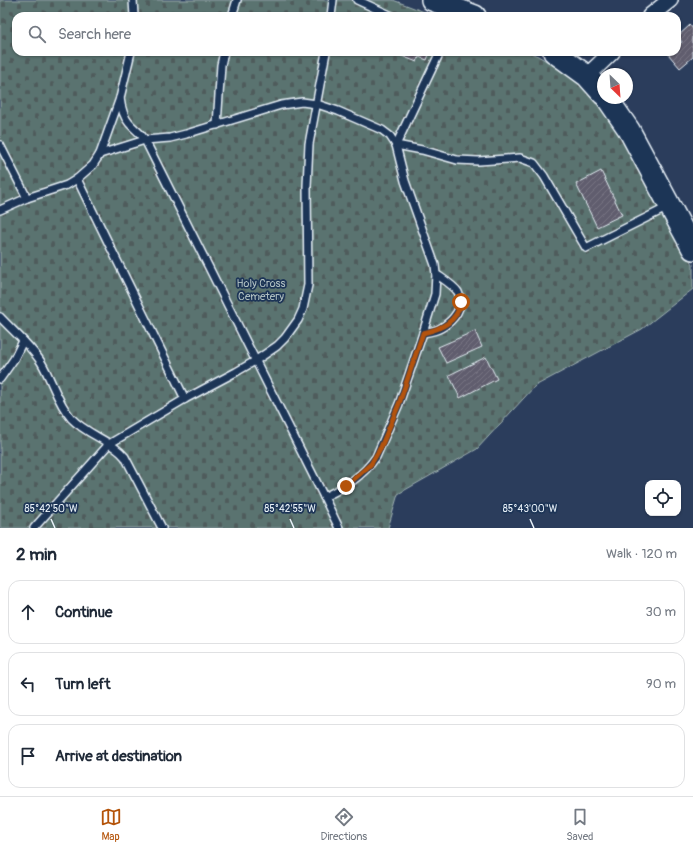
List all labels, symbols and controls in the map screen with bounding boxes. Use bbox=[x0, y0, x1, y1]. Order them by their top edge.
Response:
search box bbox=[12, 12, 681, 56]
icon: search bbox=[26, 23, 48, 45]
text: Search here bbox=[58, 25, 131, 44]
north arrow bbox=[597, 68, 633, 104]
park label: Holy Cross Cemetery bbox=[237, 277, 285, 303]
route start bbox=[452, 293, 470, 311]
route end bbox=[337, 477, 355, 495]
map controls bbox=[645, 480, 681, 516]
button: locate bbox=[645, 480, 681, 516]
text: 85°42'50"W bbox=[24, 503, 78, 515]
text: 85°42'55"W bbox=[264, 503, 316, 515]
text: 85°43'00"W bbox=[503, 503, 558, 515]
text: 2 min bbox=[16, 544, 57, 565]
text: Walk · 120 m bbox=[606, 546, 677, 562]
icon: ahead bbox=[17, 601, 39, 623]
text: Continue bbox=[55, 603, 113, 622]
text: 30 m bbox=[646, 604, 676, 620]
icon: left bbox=[17, 673, 39, 695]
text: Turn left bbox=[55, 675, 111, 694]
text: 90 m bbox=[646, 676, 676, 692]
icon: arrive bbox=[17, 745, 39, 767]
text: Arrive at destination bbox=[55, 747, 182, 766]
tab: Map bbox=[100, 806, 122, 843]
tab: Directions bbox=[321, 806, 367, 843]
tab: Saved bbox=[566, 806, 593, 843]

